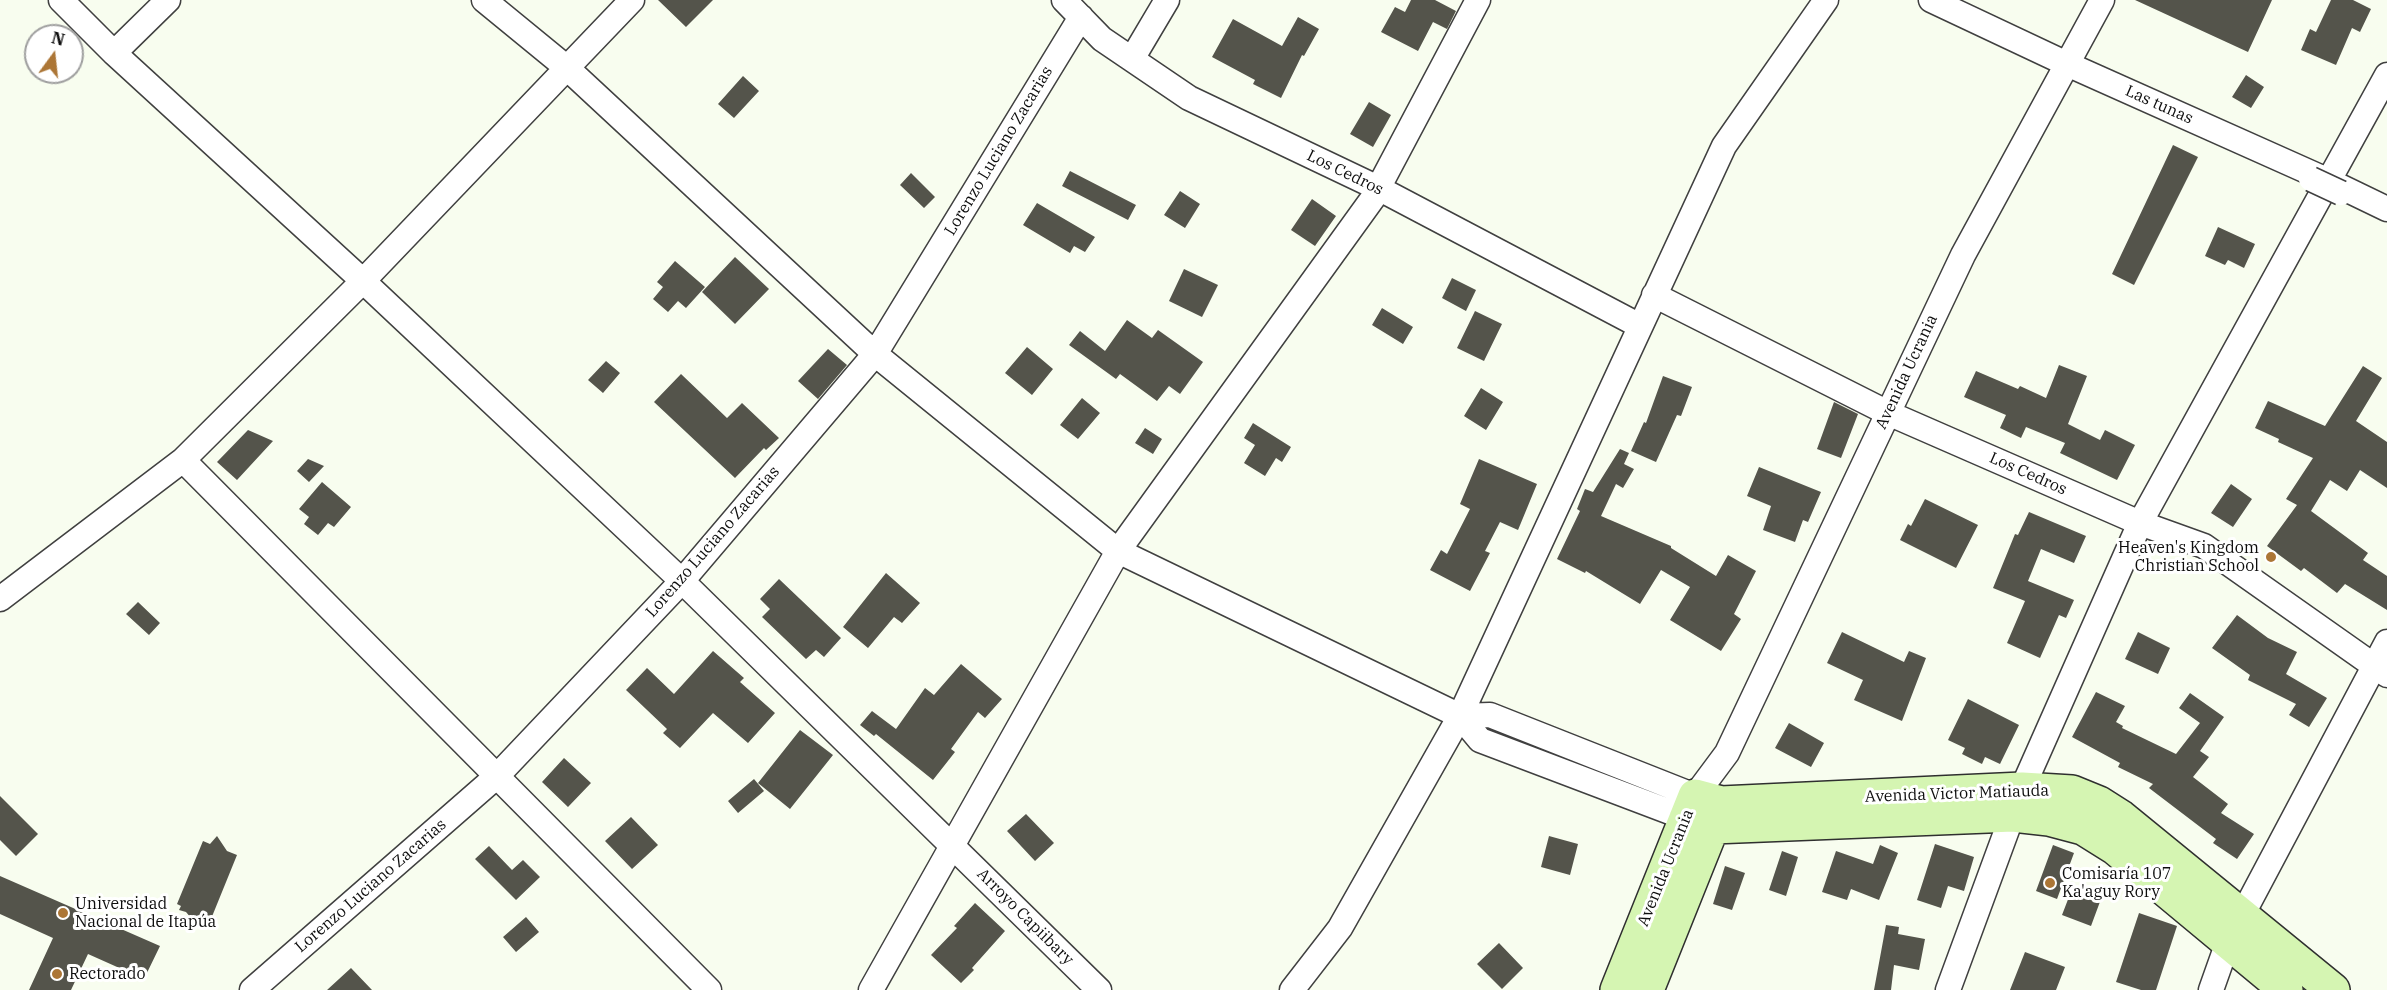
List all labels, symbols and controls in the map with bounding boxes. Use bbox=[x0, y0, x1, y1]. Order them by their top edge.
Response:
north arrow bbox=[24, 24, 84, 84]
text: N bbox=[49, 27, 67, 50]
street label: Lorenzo Luciano Zacarias bbox=[941, 63, 1057, 239]
street label: Las tunas bbox=[2122, 82, 2196, 128]
street label: Los Cedros bbox=[1304, 146, 1386, 200]
street label: Avenida Ucrania bbox=[1872, 312, 1942, 432]
street label: Los Cedros bbox=[1986, 448, 2070, 500]
street label: Lorenzo Luciano Zacarias bbox=[642, 463, 784, 621]
place label: Heaven's Kingdom Christian School bbox=[2118, 538, 2259, 576]
marker: Heaven's Kingdom Christian School bbox=[2264, 550, 2278, 564]
street label: Avenida Victor Matiauda bbox=[1865, 781, 2049, 807]
street label: Avenida Ucrania bbox=[1634, 807, 1698, 929]
street label: Lorenzo Luciano Zacarias bbox=[292, 815, 450, 957]
place label: Comisaría 107 Ka'aguy Rory bbox=[2062, 864, 2171, 902]
street label: Arroyo Capiibary bbox=[973, 865, 1077, 969]
marker: Comisaría 107 Ka'aguy Rory bbox=[2043, 876, 2057, 890]
place label: Universidad Nacional de Itapúa bbox=[75, 894, 216, 932]
marker: Universidad Nacional de Itapúa bbox=[56, 906, 70, 920]
place label: Rectorado bbox=[69, 964, 146, 984]
marker: Rectorado bbox=[50, 967, 64, 981]

